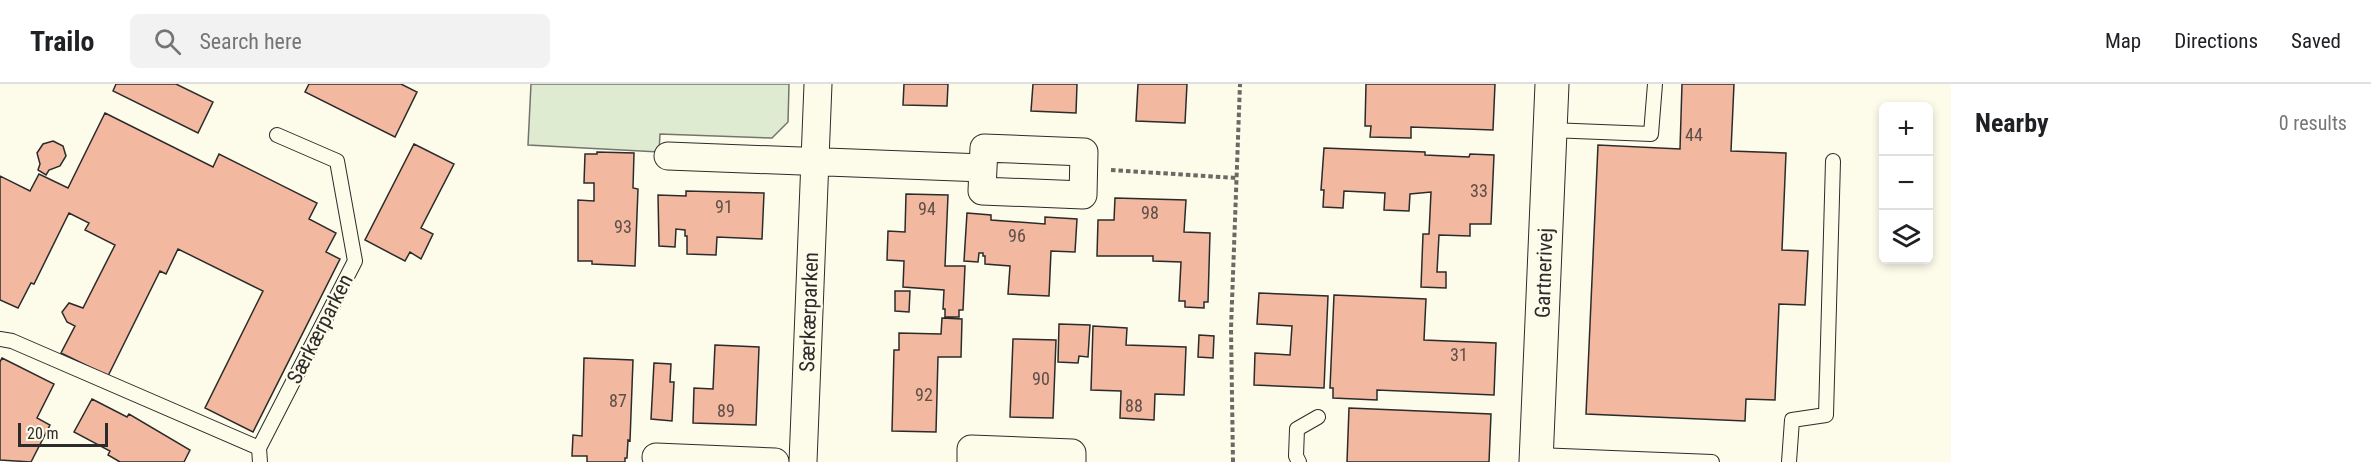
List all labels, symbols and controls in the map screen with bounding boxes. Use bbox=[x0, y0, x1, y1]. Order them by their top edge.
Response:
search box bbox=[130, 14, 550, 68]
text: Trailo bbox=[30, 25, 94, 58]
icon: search bbox=[151, 25, 184, 58]
text: Search here bbox=[199, 29, 302, 54]
text: Map bbox=[2105, 29, 2141, 53]
text: Directions bbox=[2174, 29, 2258, 53]
text: Saved bbox=[2291, 29, 2341, 53]
map controls bbox=[1879, 102, 1933, 264]
button: + bbox=[1879, 102, 1933, 156]
text: Nearby bbox=[1975, 108, 2049, 138]
text: 0 results bbox=[2279, 111, 2347, 135]
house number: 44 bbox=[1685, 124, 1703, 145]
button: − bbox=[1879, 156, 1933, 210]
house number: 33 bbox=[1470, 180, 1488, 201]
house number: 91 bbox=[715, 196, 733, 217]
house number: 94 bbox=[918, 198, 936, 219]
house number: 98 bbox=[1141, 202, 1159, 223]
button: layers bbox=[1879, 210, 1933, 264]
house number: 93 bbox=[614, 216, 632, 237]
house number: 96 bbox=[1008, 225, 1026, 246]
street label: Gartnerivej bbox=[1530, 227, 1558, 319]
street label: Særkærparken bbox=[795, 252, 823, 372]
street label: Særkærparken bbox=[282, 270, 358, 388]
house number: 31 bbox=[1450, 344, 1468, 365]
house number: 90 bbox=[1032, 368, 1050, 389]
house number: 92 bbox=[915, 384, 933, 405]
house number: 87 bbox=[609, 390, 627, 411]
house number: 88 bbox=[1125, 395, 1143, 416]
house number: 89 bbox=[717, 400, 735, 421]
scale bar bbox=[18, 420, 108, 448]
text: 20 m bbox=[27, 424, 59, 443]

